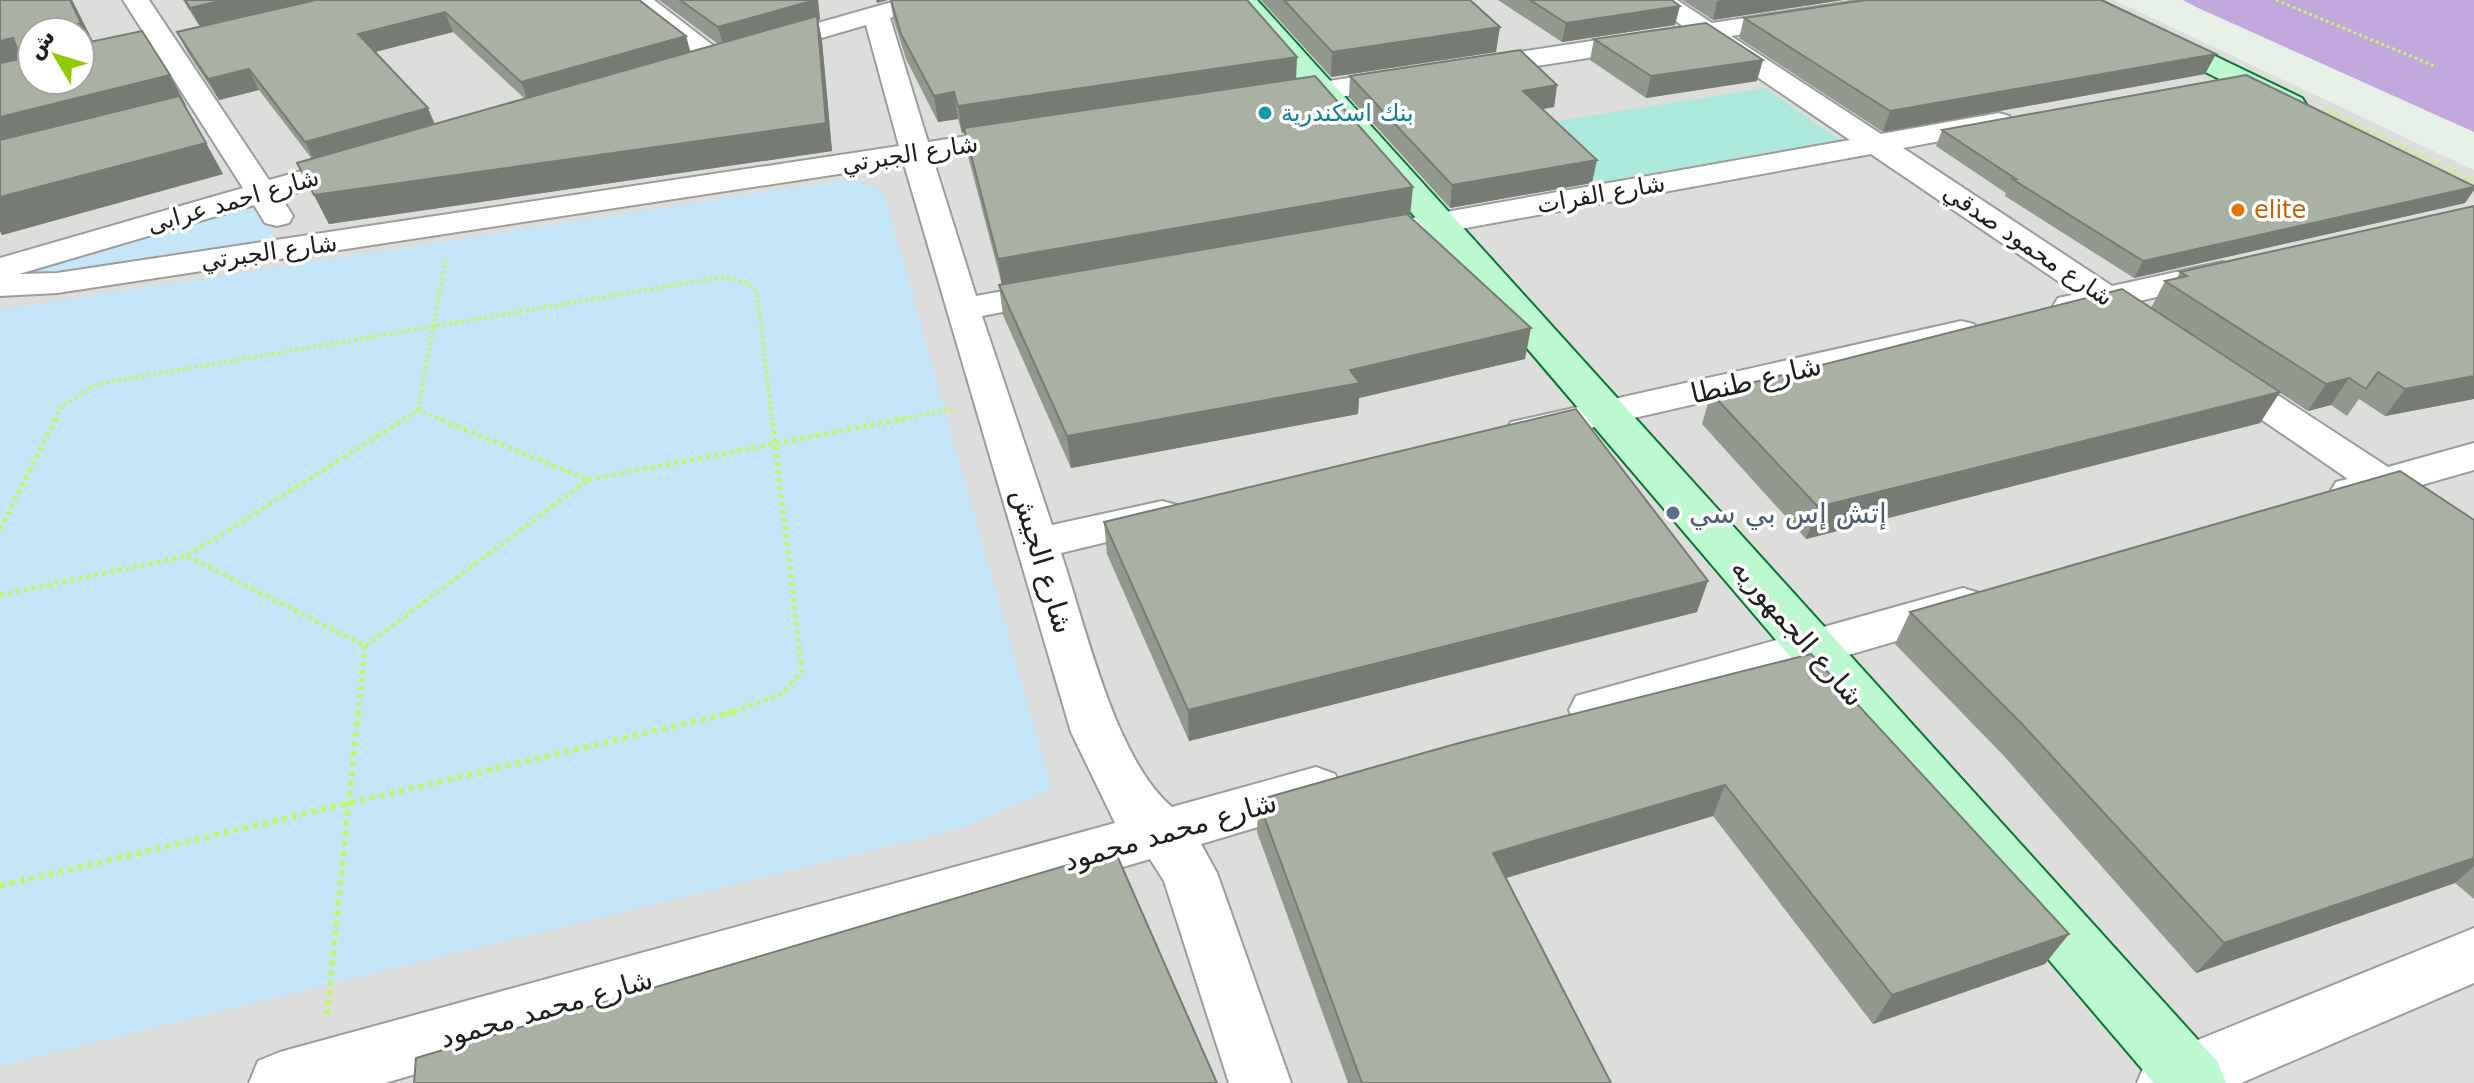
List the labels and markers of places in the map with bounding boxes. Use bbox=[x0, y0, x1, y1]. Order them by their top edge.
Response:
place label: بنك اسكندرية bbox=[1281, 99, 1414, 127]
marker: بنك اسكندرية bbox=[1256, 104, 1274, 122]
place label: elite bbox=[2254, 196, 2306, 224]
marker: elite bbox=[2229, 201, 2247, 219]
place label: إتش إس بي سي bbox=[1689, 497, 1887, 530]
marker: إتش إس بي سي bbox=[1664, 504, 1682, 522]

